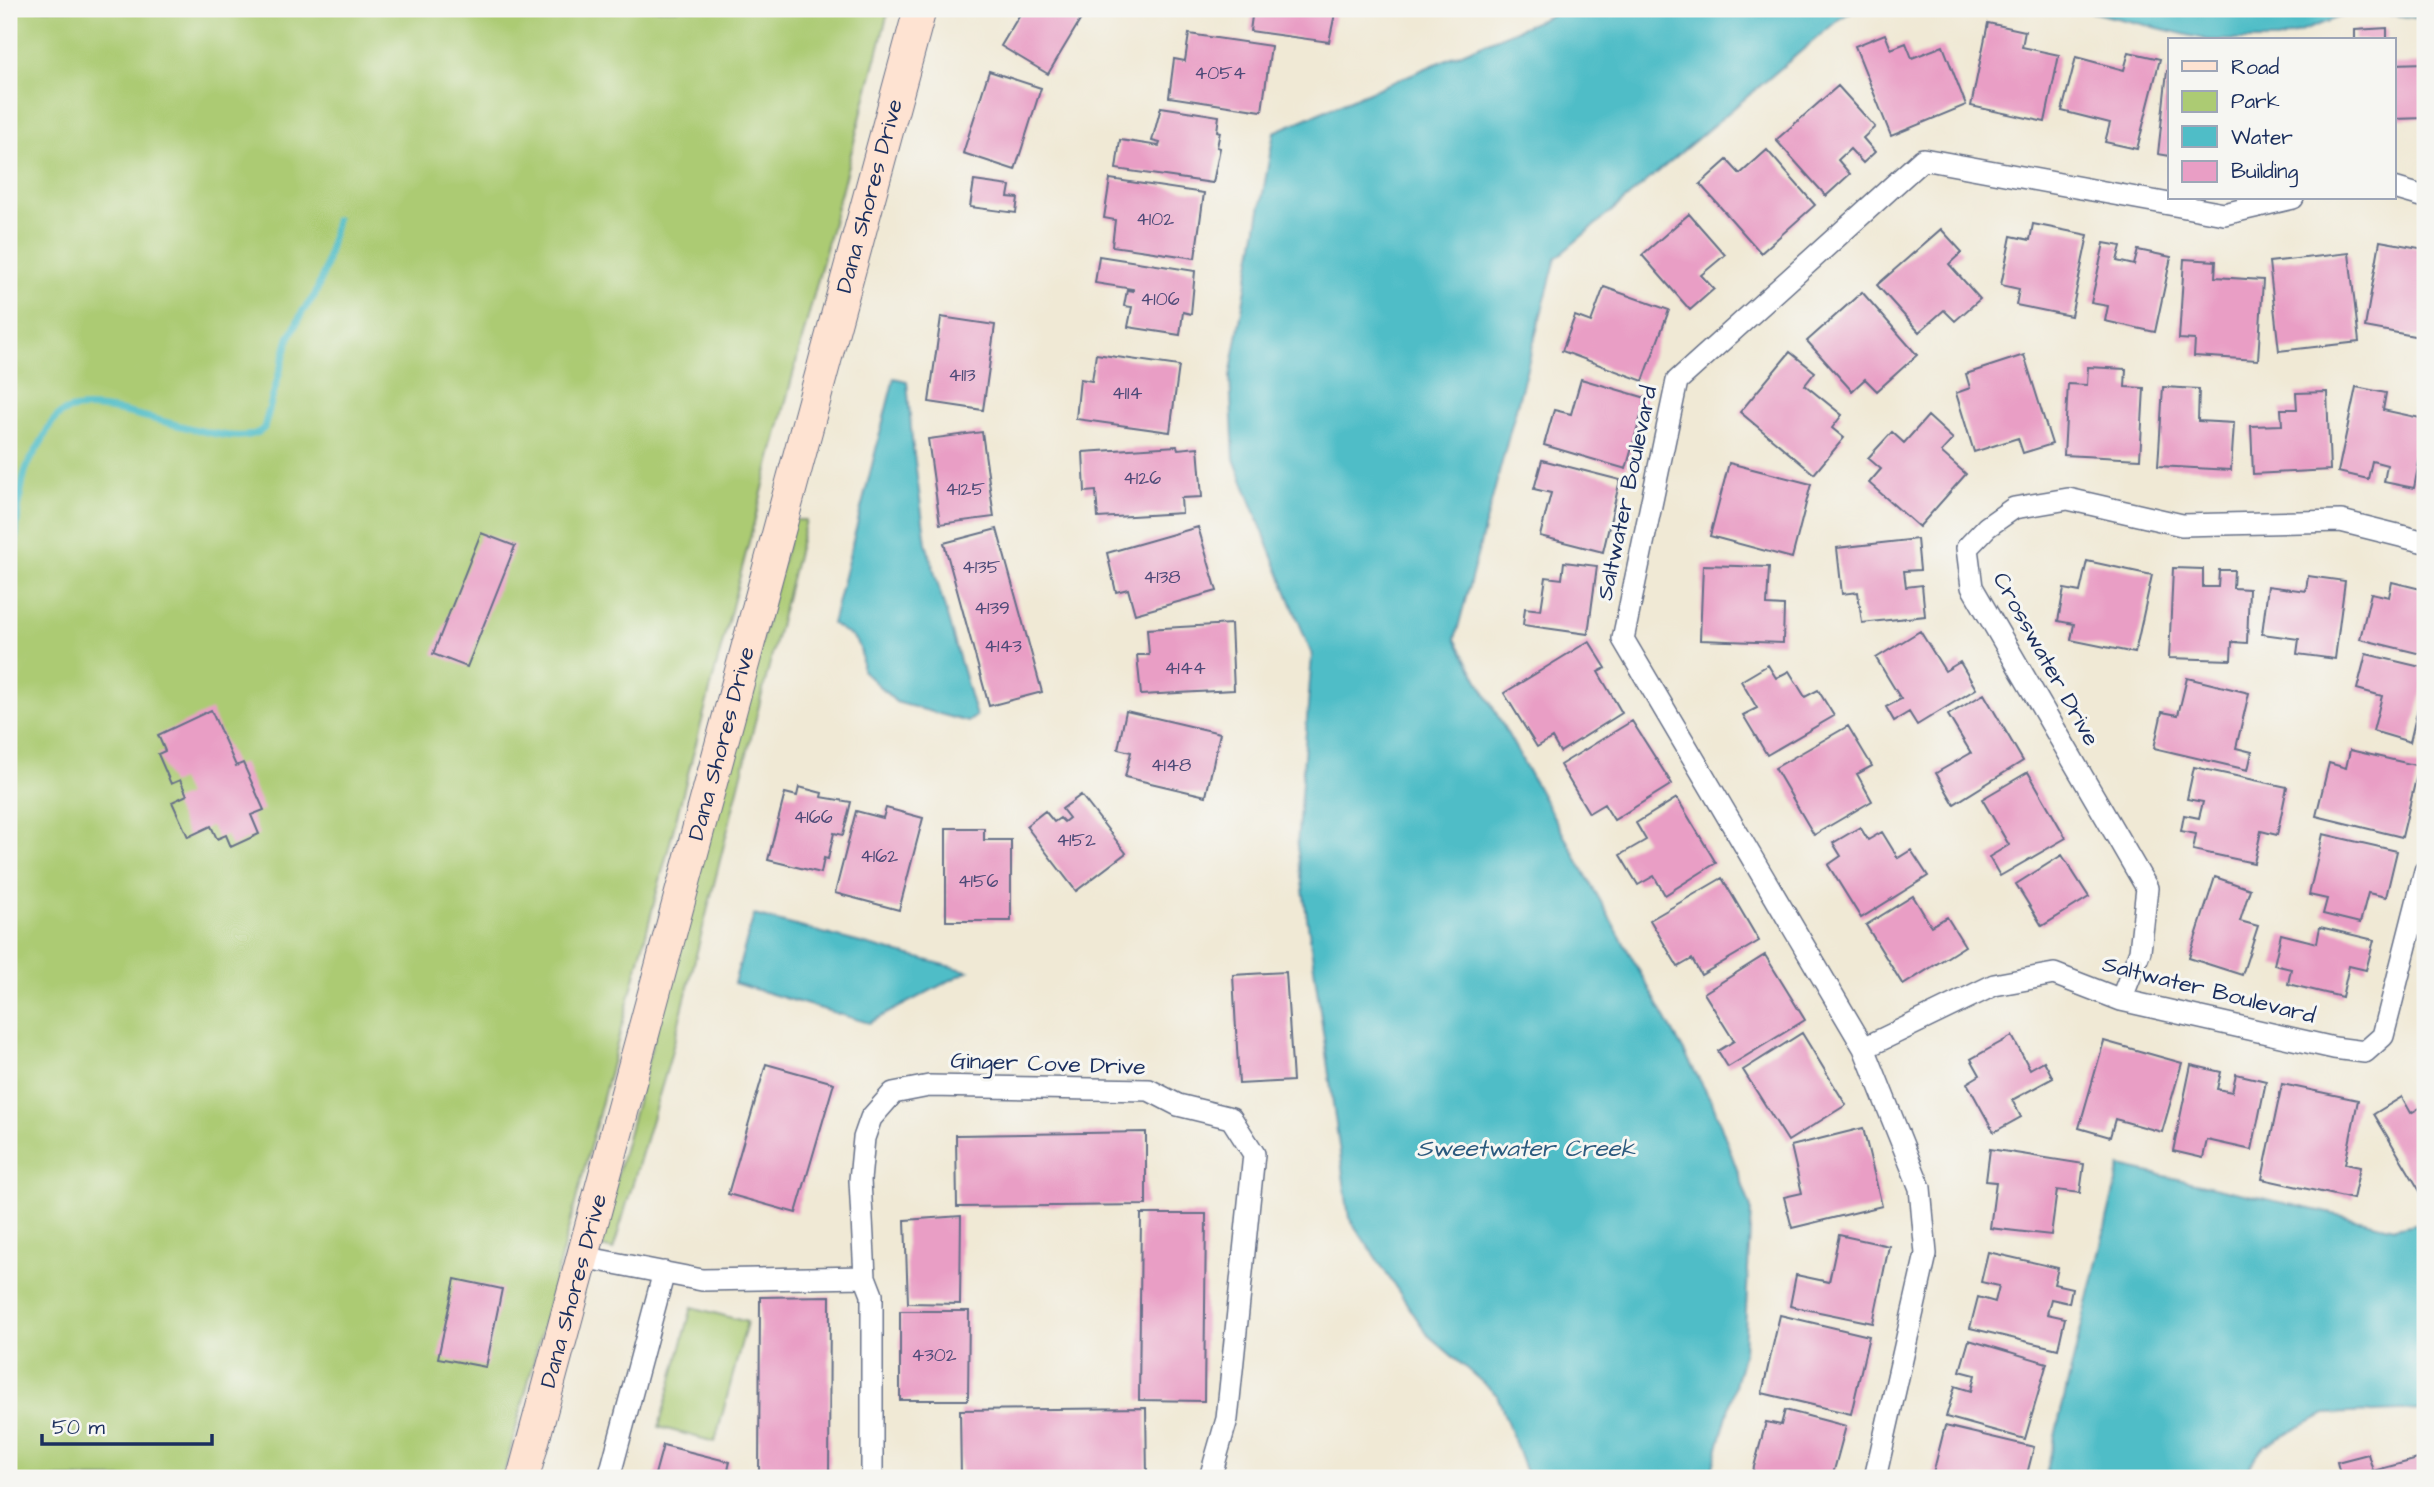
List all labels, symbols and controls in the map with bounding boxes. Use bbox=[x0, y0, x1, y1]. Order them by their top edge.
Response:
legend bbox=[2168, 38, 2396, 200]
text: Road bbox=[2231, 53, 2279, 82]
house number: 4054 bbox=[1194, 60, 1246, 87]
text: Park bbox=[2231, 87, 2280, 116]
street label: Dana Shores Drive bbox=[828, 95, 911, 296]
text: Water bbox=[2231, 123, 2293, 152]
text: Building bbox=[2231, 157, 2299, 188]
house number: 4102 bbox=[1136, 206, 1174, 233]
house number: 4106 bbox=[1140, 286, 1180, 313]
house number: 4113 bbox=[948, 362, 976, 389]
house number: 4114 bbox=[1112, 380, 1142, 407]
street label: Saltwater Boulevard bbox=[1589, 383, 1665, 603]
house number: 4126 bbox=[1123, 465, 1161, 492]
house number: 4125 bbox=[945, 476, 985, 503]
house number: 4135 bbox=[962, 554, 1001, 581]
house number: 4138 bbox=[1143, 564, 1181, 591]
street label: Crosswater Drive bbox=[1985, 566, 2107, 752]
house number: 4139 bbox=[974, 595, 1010, 622]
house number: 4143 bbox=[984, 633, 1022, 660]
street label: Dana Shores Drive bbox=[680, 643, 763, 844]
house number: 4144 bbox=[1164, 655, 1206, 682]
house number: 4148 bbox=[1151, 752, 1191, 779]
house number: 4166 bbox=[793, 804, 833, 831]
house number: 4152 bbox=[1056, 827, 1096, 854]
house number: 4162 bbox=[860, 843, 898, 870]
house number: 4156 bbox=[958, 868, 998, 895]
street label: Saltwater Boulevard bbox=[2099, 948, 2319, 1032]
street label: Ginger Cove Drive bbox=[950, 1045, 1146, 1084]
water label: Sweetwater Creek bbox=[1417, 1132, 1637, 1166]
street label: Dana Shores Drive bbox=[532, 1190, 615, 1391]
house number: 4302 bbox=[911, 1342, 957, 1369]
scale bar bbox=[42, 1403, 212, 1447]
text: 50 m bbox=[52, 1413, 106, 1442]

